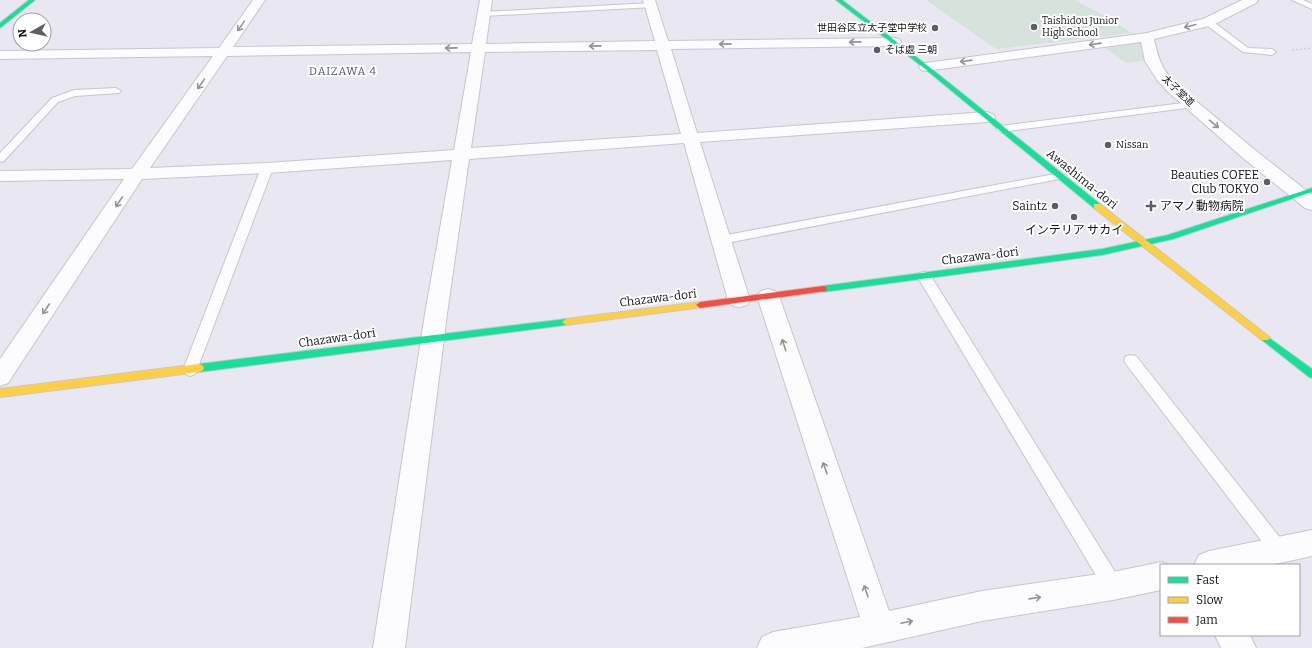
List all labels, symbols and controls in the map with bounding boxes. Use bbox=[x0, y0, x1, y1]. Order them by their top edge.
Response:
north arrow bbox=[12, 12, 52, 52]
place label: Taishidou Junior High School bbox=[1042, 15, 1119, 39]
one-way arrow bbox=[237, 20, 245, 31]
place label: 世田谷区立太子堂中学校 bbox=[817, 22, 927, 34]
marker: Taishidou Junior High School bbox=[1029, 22, 1039, 32]
marker: 世田谷区立太子堂中学校 bbox=[930, 23, 940, 33]
one-way arrow bbox=[1184, 23, 1197, 30]
text: N bbox=[15, 28, 30, 38]
one-way arrow bbox=[849, 38, 862, 46]
one-way arrow bbox=[719, 40, 732, 48]
one-way arrow bbox=[1089, 40, 1102, 48]
one-way arrow bbox=[589, 42, 602, 50]
one-way arrow bbox=[445, 44, 458, 52]
place label: そば處 三朝 bbox=[885, 44, 937, 56]
marker: そば處 三朝 bbox=[872, 45, 882, 55]
one-way arrow bbox=[960, 57, 973, 65]
district label: DAIZAWA 4 bbox=[309, 65, 377, 78]
street label: 太子堂道 bbox=[1159, 73, 1197, 109]
one-way arrow bbox=[197, 78, 205, 89]
one-way arrow bbox=[1209, 120, 1219, 129]
place label: Nissan bbox=[1116, 139, 1149, 151]
marker: Nissan bbox=[1103, 140, 1113, 150]
street label: Awashima-dori bbox=[1044, 146, 1120, 212]
place label: Beauties COFEE Club TOKYO bbox=[1170, 168, 1259, 196]
marker: Beauties COFEE Club TOKYO bbox=[1262, 177, 1272, 187]
one-way arrow bbox=[115, 196, 123, 207]
place label: Saintz bbox=[1012, 199, 1047, 213]
place label: アマノ動物病院 bbox=[1160, 199, 1244, 213]
marker: アマノ動物病院 bbox=[1145, 200, 1157, 212]
marker: Saintz bbox=[1050, 201, 1060, 211]
marker: インテリア サカイ bbox=[1069, 212, 1079, 222]
place label: インテリア サカイ bbox=[1025, 223, 1123, 237]
street label: Chazawa-dori bbox=[941, 244, 1020, 268]
street label: Chazawa-dori bbox=[619, 286, 698, 310]
one-way arrow bbox=[42, 304, 50, 315]
street label: Chazawa-dori bbox=[298, 326, 377, 350]
one-way arrow bbox=[780, 338, 787, 351]
one-way arrow bbox=[820, 463, 828, 475]
legend bbox=[1160, 564, 1300, 636]
text: Fast bbox=[1196, 573, 1220, 587]
one-way arrow bbox=[862, 586, 870, 598]
text: Slow bbox=[1196, 593, 1223, 607]
one-way arrow bbox=[1028, 594, 1041, 602]
text: Jam bbox=[1195, 613, 1218, 627]
one-way arrow bbox=[901, 617, 914, 625]

